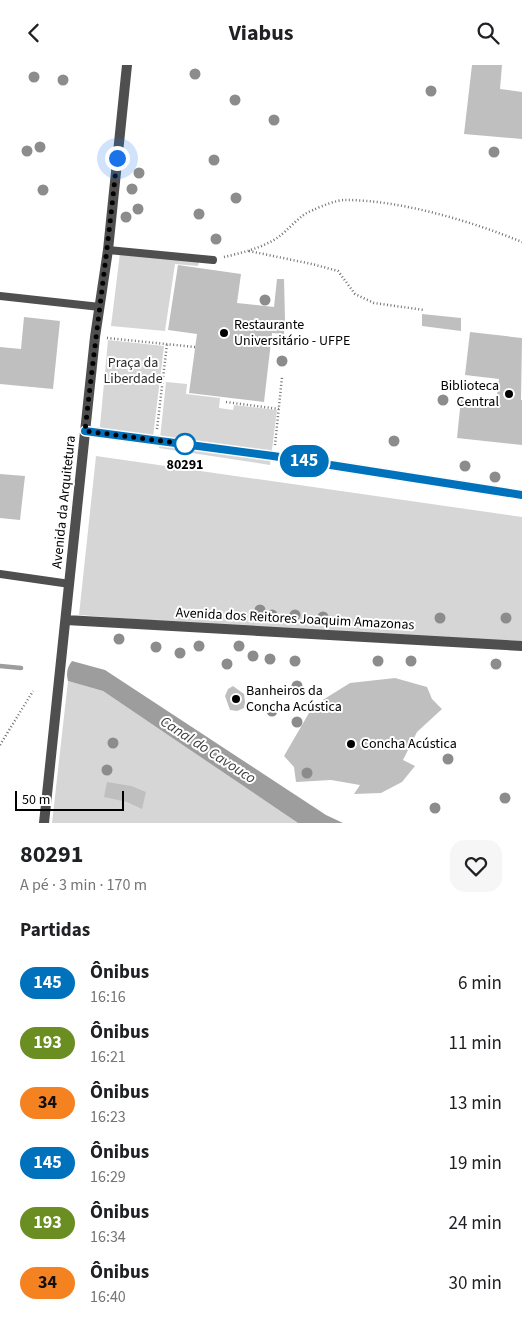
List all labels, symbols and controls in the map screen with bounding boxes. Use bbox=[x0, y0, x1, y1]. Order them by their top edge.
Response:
text: Viabus bbox=[229, 17, 293, 49]
icon: back bbox=[20, 19, 48, 47]
icon: search bbox=[474, 19, 502, 47]
your location bbox=[105, 146, 130, 171]
place label: Restaurante Universitário - UFPE bbox=[234, 315, 350, 351]
marker: Restaurante Universitário - UFPE bbox=[218, 327, 230, 339]
park label: Praça da Liberdade bbox=[103, 353, 163, 389]
place label: Biblioteca Central bbox=[440, 376, 499, 412]
marker: Biblioteca Central bbox=[503, 388, 515, 400]
marker: 80291 bbox=[174, 433, 196, 455]
street label: Avenida da Arquitetura bbox=[47, 434, 81, 570]
line badge: 145 bbox=[275, 445, 333, 477]
text: 145 bbox=[290, 448, 318, 473]
place label: 80291 bbox=[167, 455, 203, 475]
street label: Avenida dos Reitores Joaquim Amazonas bbox=[175, 603, 415, 635]
place label: Banheiros da Concha Acústica bbox=[246, 681, 342, 717]
marker: Banheiros da Concha Acústica bbox=[230, 693, 242, 705]
water label: Canal do Cavouco bbox=[156, 711, 260, 789]
place label: Concha Acústica bbox=[361, 734, 457, 754]
marker: Concha Acústica bbox=[345, 738, 357, 750]
scale bar bbox=[15, 788, 124, 811]
text: 50 m bbox=[22, 790, 50, 810]
text: 80291 bbox=[20, 837, 83, 872]
button: heart bbox=[450, 840, 502, 892]
text: A pé · 3 min · 170 m bbox=[20, 874, 147, 896]
text: Partidas bbox=[20, 917, 90, 944]
text: Ônibus bbox=[90, 959, 149, 986]
text: 145 bbox=[33, 970, 62, 995]
text: 6 min bbox=[458, 970, 502, 997]
text: 16:16 bbox=[90, 986, 126, 1008]
text: Ônibus bbox=[90, 1019, 149, 1046]
text: 193 bbox=[33, 1030, 62, 1055]
text: 11 min bbox=[448, 1030, 502, 1057]
text: 16:21 bbox=[90, 1046, 126, 1068]
text: Ônibus bbox=[90, 1079, 149, 1106]
text: 34 bbox=[38, 1090, 57, 1115]
text: 13 min bbox=[448, 1090, 502, 1117]
text: 16:23 bbox=[90, 1106, 126, 1128]
text: Ônibus bbox=[90, 1139, 149, 1166]
text: 145 bbox=[33, 1150, 62, 1175]
text: 19 min bbox=[448, 1150, 502, 1177]
text: 16:29 bbox=[90, 1166, 126, 1188]
text: Ônibus bbox=[90, 1199, 149, 1226]
text: 193 bbox=[33, 1210, 62, 1235]
text: 24 min bbox=[448, 1210, 502, 1237]
text: 16:34 bbox=[90, 1226, 126, 1248]
text: Ônibus bbox=[90, 1259, 149, 1286]
text: 34 bbox=[38, 1270, 57, 1295]
text: 30 min bbox=[448, 1270, 502, 1297]
text: 16:40 bbox=[90, 1286, 126, 1308]

